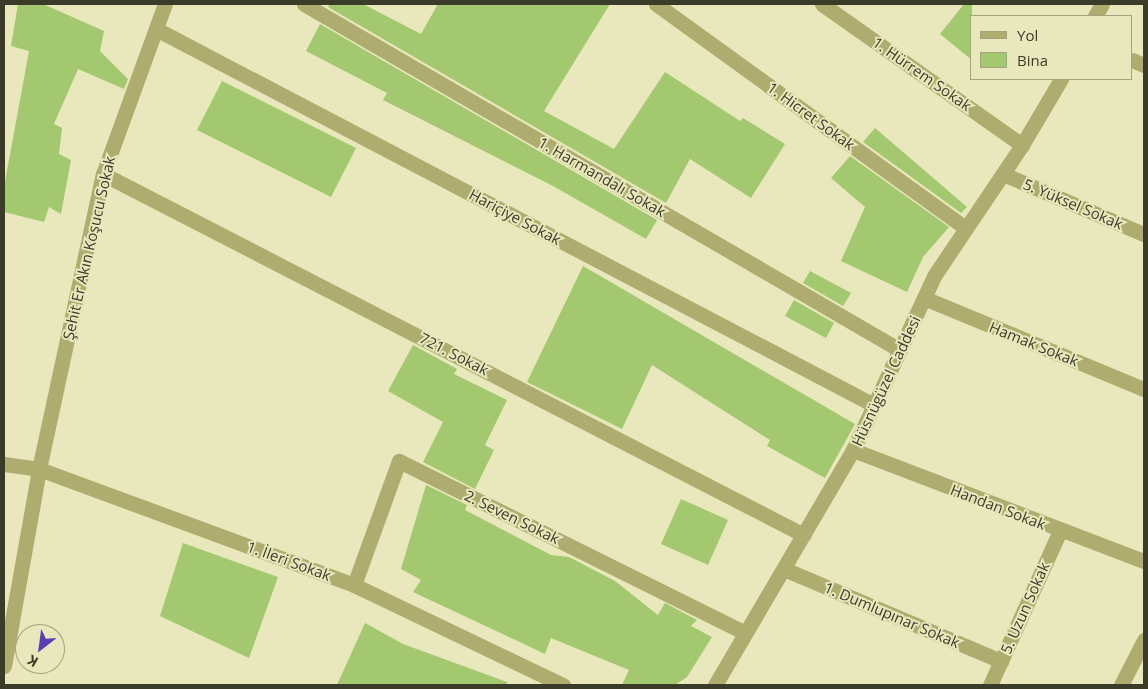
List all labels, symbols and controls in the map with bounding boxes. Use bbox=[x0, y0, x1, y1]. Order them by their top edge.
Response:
legend bbox=[970, 15, 1133, 80]
text: Yol bbox=[1017, 25, 1038, 45]
street label: 1. Hürrem Sokak bbox=[869, 33, 975, 115]
text: Bina bbox=[1017, 50, 1048, 70]
street label: 1. Hicret Sokak bbox=[764, 78, 858, 154]
street label: 1. Harmandalı Sokak bbox=[535, 133, 669, 221]
street label: Şehit Er Akın Koşucu Sokak bbox=[59, 155, 119, 341]
street label: 5. Yüksel Sokak bbox=[1020, 175, 1126, 233]
street label: Hariçiye Sokak bbox=[466, 185, 564, 249]
street label: Hüsnügüzel Caddesi bbox=[848, 313, 924, 449]
street label: Hamak Sokak bbox=[987, 318, 1081, 370]
street label: 721. Sokak bbox=[417, 329, 491, 379]
street label: Handan Sokak bbox=[948, 481, 1048, 533]
street label: 2. Seven Sokak bbox=[462, 486, 562, 548]
street label: 1. İleri Sokak bbox=[245, 537, 333, 585]
street label: 5. Uzun Sokak bbox=[997, 560, 1053, 656]
street label: 1. Dumlupınar Sokak bbox=[822, 578, 962, 652]
north arrow bbox=[15, 624, 65, 674]
text: K bbox=[24, 651, 42, 672]

